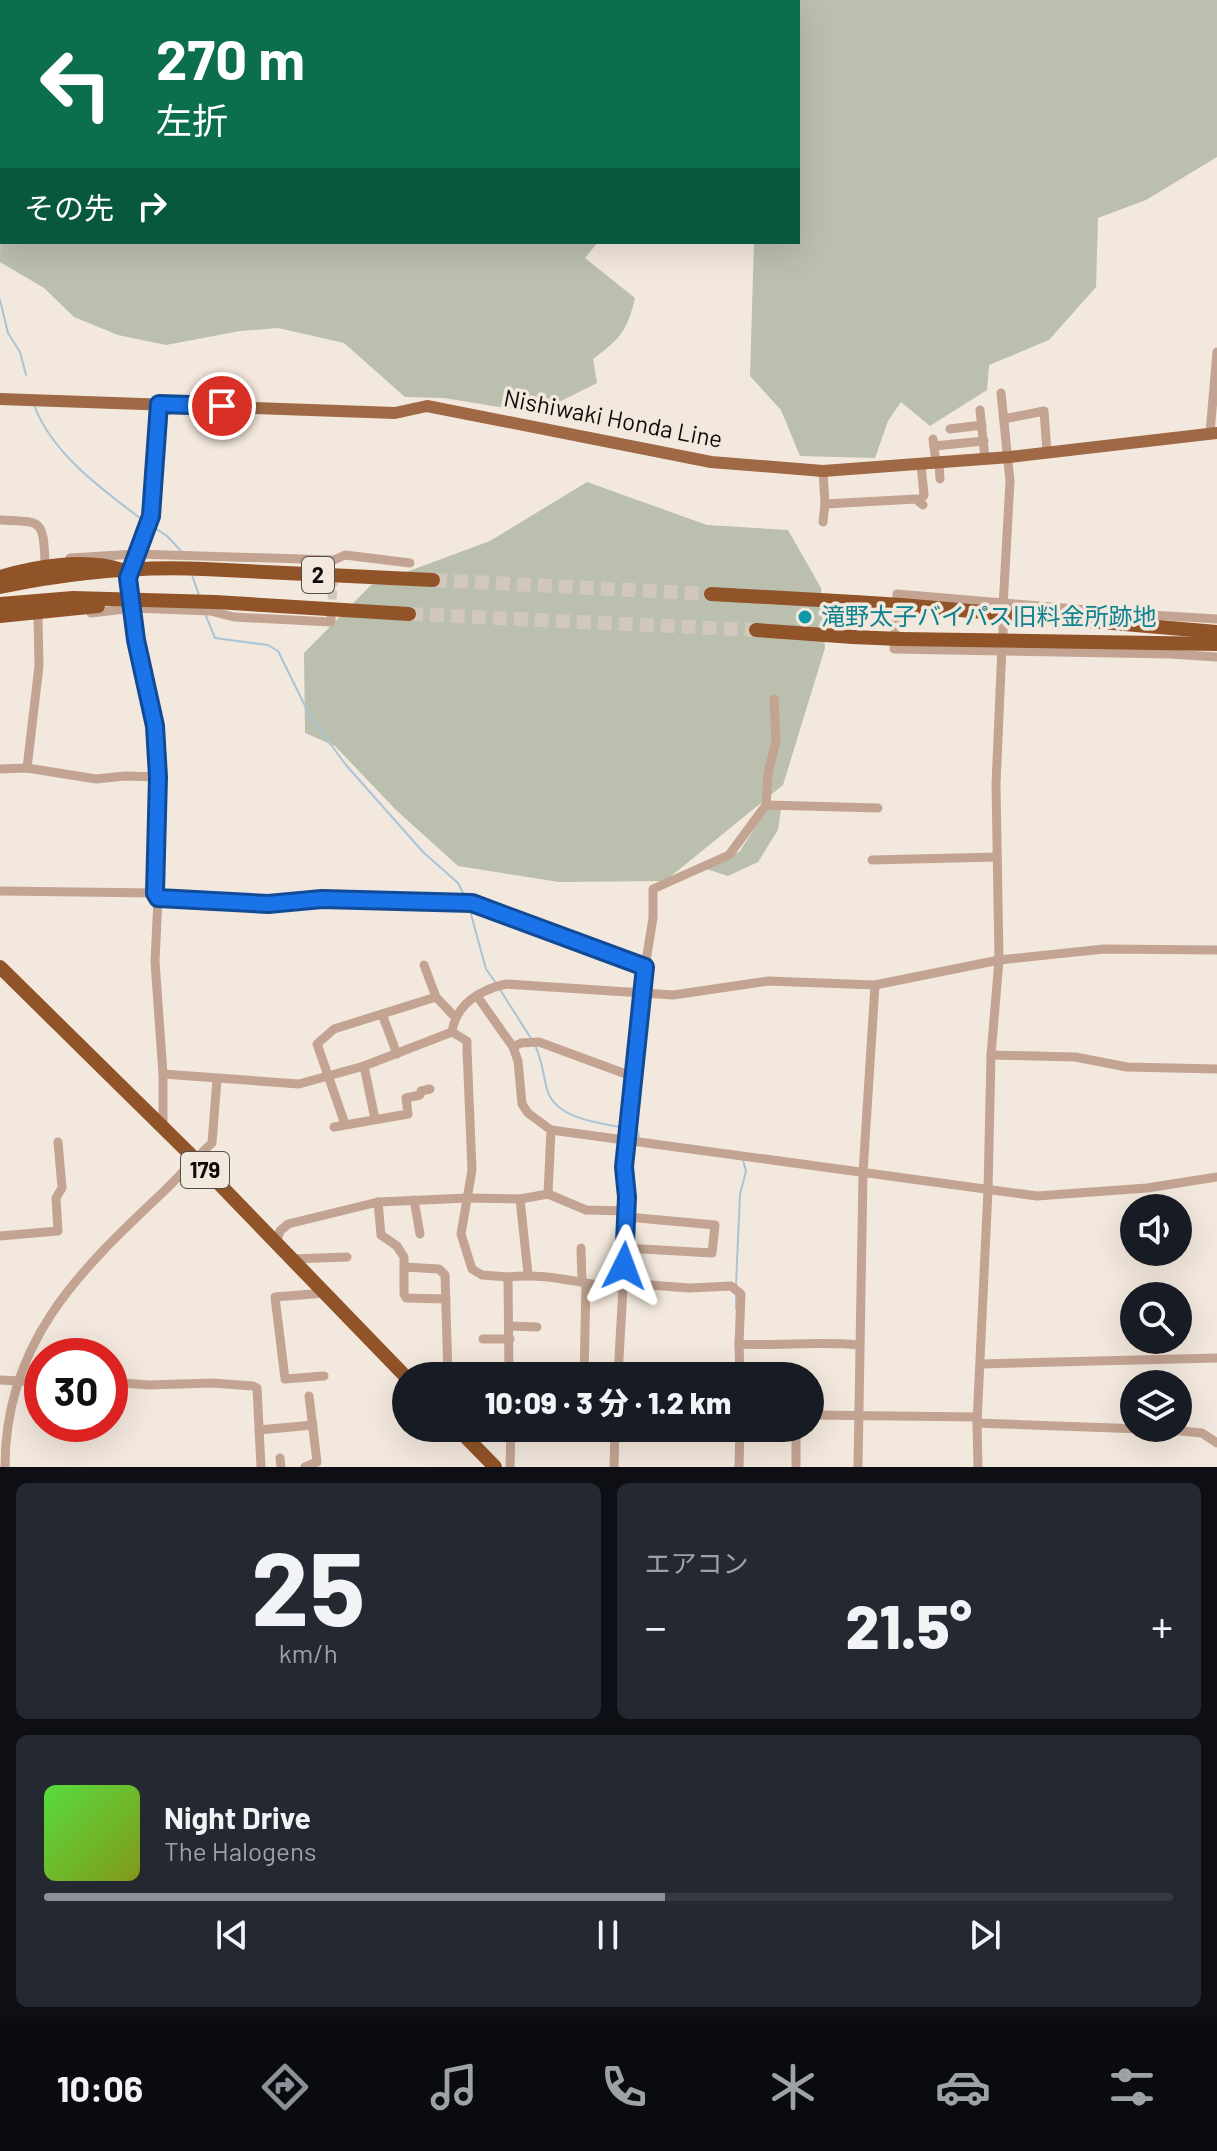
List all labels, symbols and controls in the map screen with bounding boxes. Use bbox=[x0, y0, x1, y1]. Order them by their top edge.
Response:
text: 270 m bbox=[156, 24, 305, 91]
icon: left bbox=[24, 32, 128, 136]
text: 左折 bbox=[156, 98, 228, 141]
icon: right bbox=[130, 184, 174, 228]
text: その先 bbox=[24, 189, 114, 225]
pin bbox=[188, 372, 256, 440]
street label: Nishiwaki Honda Line bbox=[501, 382, 725, 453]
icon: arrive bbox=[200, 384, 244, 428]
road number: 2 bbox=[302, 557, 334, 593]
place label: 滝野太子バイパス旧料金所跡地 bbox=[821, 601, 1157, 630]
marker: 滝野太子バイパス旧料金所跡地 bbox=[796, 608, 814, 626]
road number: 179 bbox=[181, 1152, 229, 1188]
map controls bbox=[1120, 1194, 1192, 1442]
button: sound bbox=[1120, 1194, 1192, 1266]
position arrow bbox=[582, 1224, 666, 1308]
button: search bbox=[1120, 1282, 1192, 1354]
speed limit sign: 30 bbox=[24, 1338, 128, 1442]
button: layers bbox=[1120, 1370, 1192, 1442]
text: 10:09 · 3 分 · 1.2 km bbox=[485, 1384, 731, 1420]
text: 25 bbox=[251, 1522, 365, 1647]
text: エアコン bbox=[645, 1547, 749, 1578]
text: 21.5° bbox=[846, 1589, 972, 1661]
text: − bbox=[645, 1599, 667, 1652]
text: + bbox=[1151, 1599, 1173, 1652]
text: km/h bbox=[279, 1637, 338, 1668]
text: Night Drive bbox=[164, 1799, 311, 1835]
text: The Halogens bbox=[164, 1835, 316, 1866]
icon: previous bbox=[210, 1913, 254, 1957]
icon: pause bbox=[586, 1913, 630, 1957]
icon: next bbox=[963, 1913, 1007, 1957]
icon: directions bbox=[257, 2059, 313, 2115]
icon: music bbox=[426, 2059, 482, 2115]
icon: phone bbox=[596, 2059, 652, 2115]
icon: climate bbox=[765, 2059, 821, 2115]
icon: car bbox=[935, 2059, 991, 2115]
icon: filters bbox=[1104, 2059, 1160, 2115]
text: 10:06 bbox=[57, 2066, 143, 2109]

